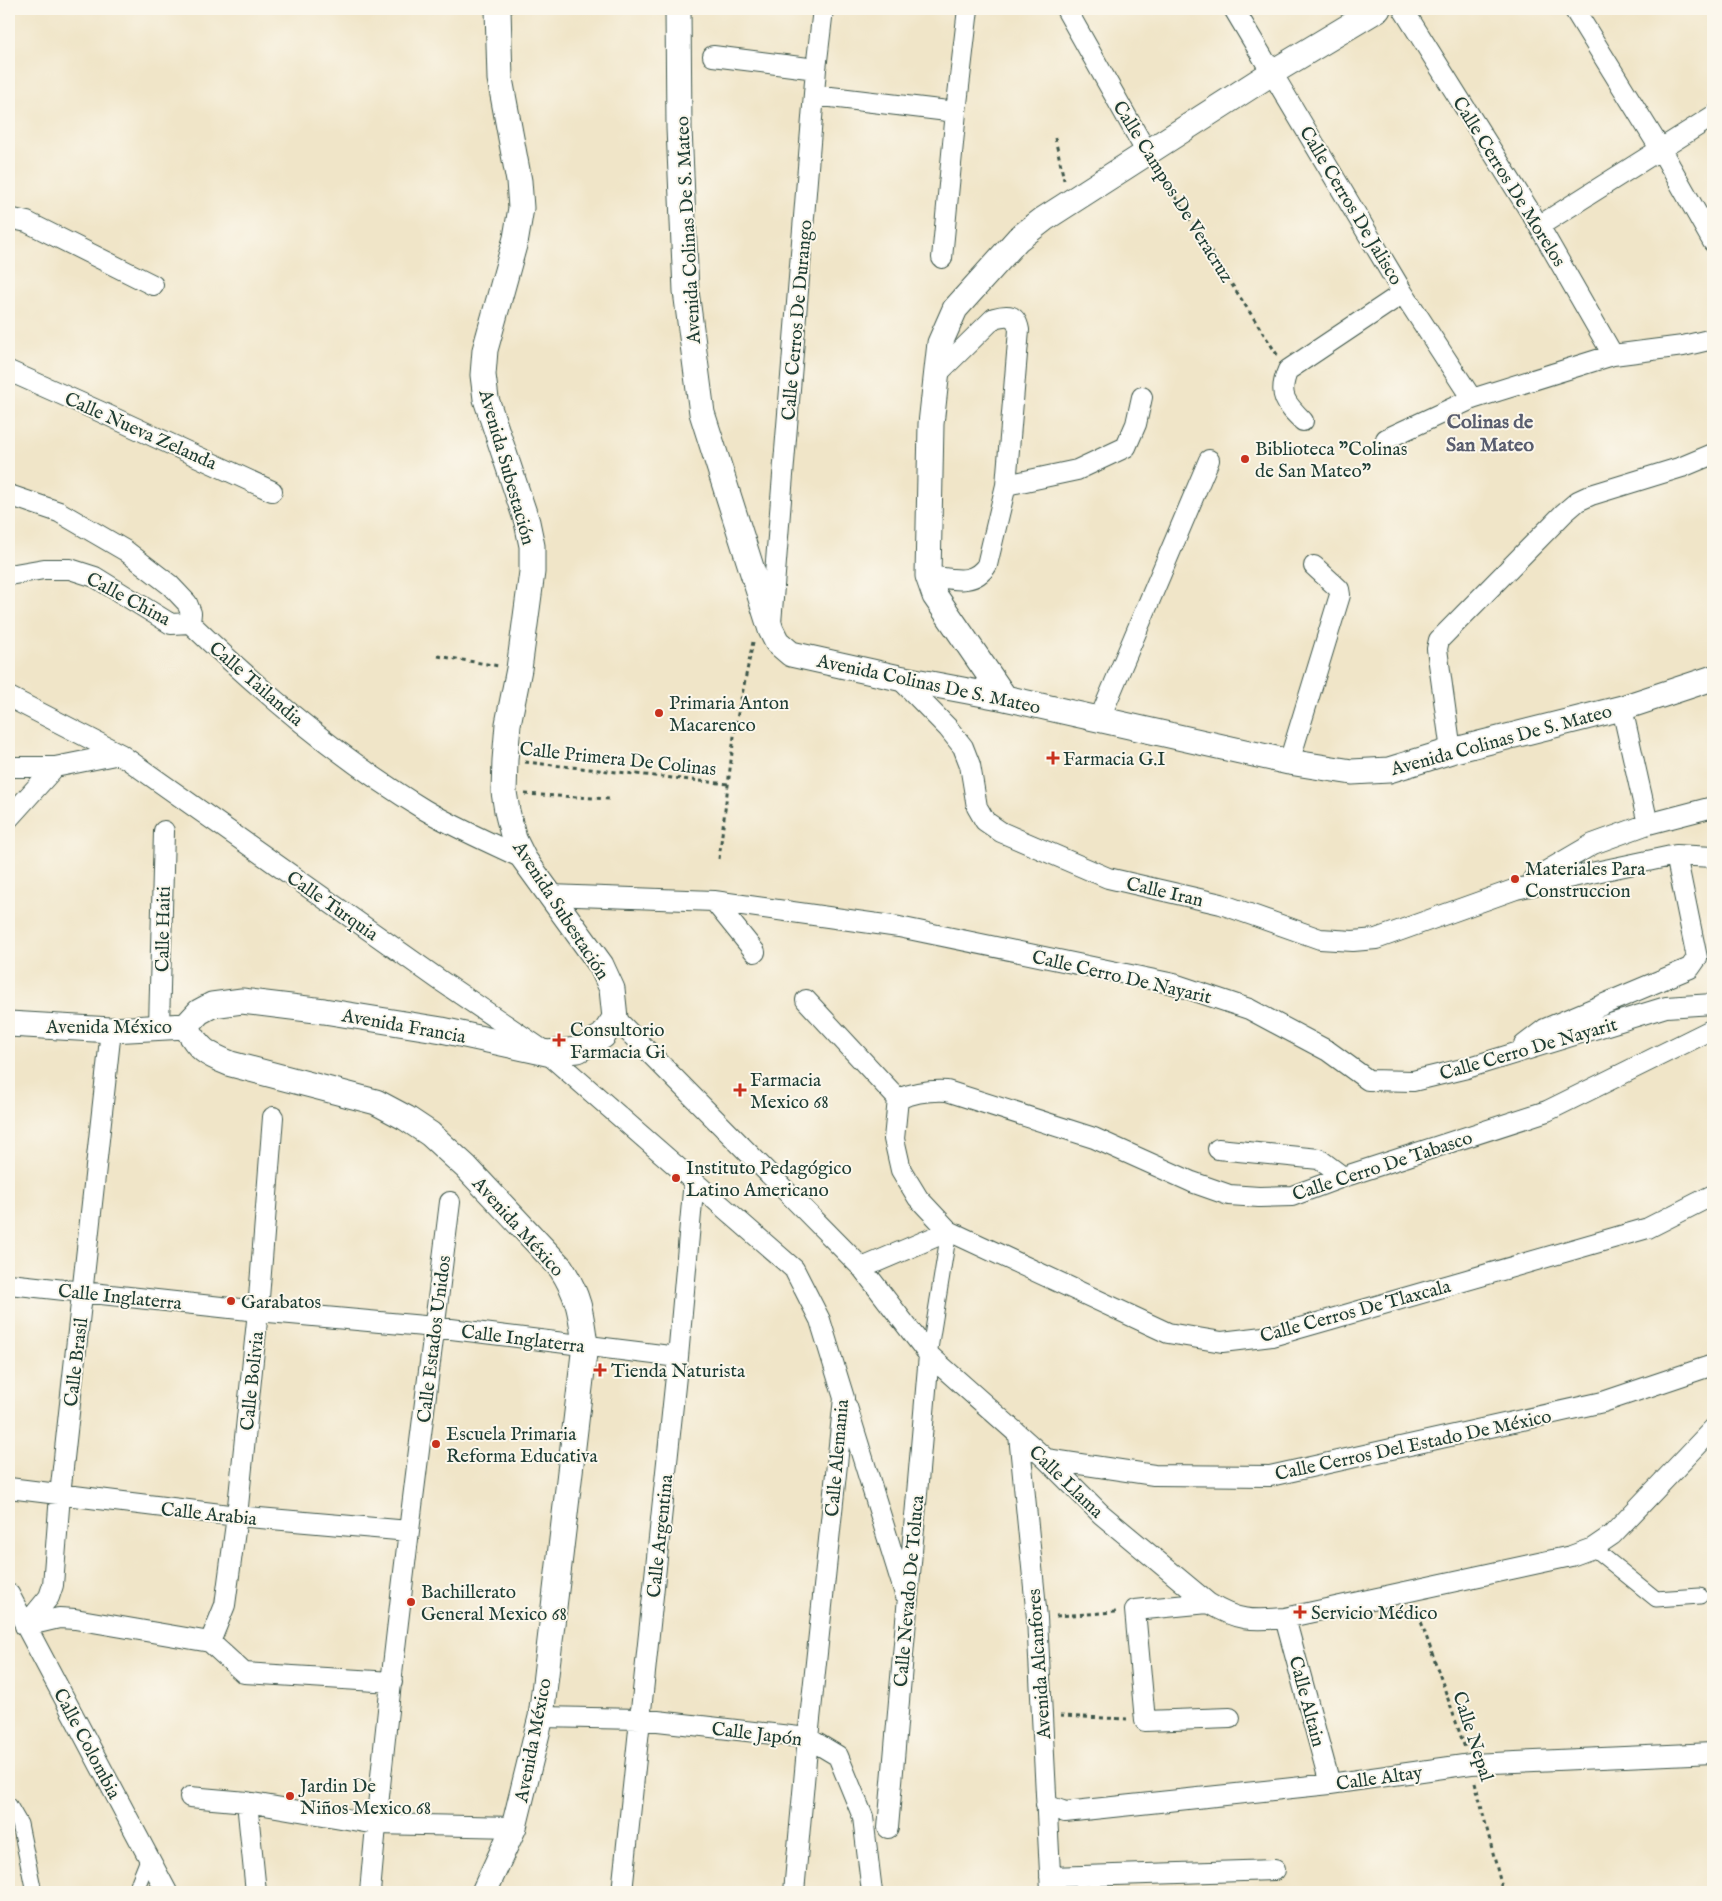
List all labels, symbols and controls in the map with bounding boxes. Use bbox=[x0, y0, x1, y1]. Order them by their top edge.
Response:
street label: Calle Cerros De Morelos bbox=[1446, 93, 1570, 272]
street label: Calle Campos De Veracruz bbox=[1106, 97, 1238, 288]
street label: Avenida Colinas De S. Mateo bbox=[671, 115, 707, 345]
street label: Calle Cerros De Jalisco bbox=[1293, 122, 1407, 290]
street label: Calle Cerros De Durango bbox=[777, 219, 819, 422]
street label: Avenida Subestación bbox=[472, 386, 540, 548]
street label: Calle Nueva Zelanda bbox=[60, 387, 221, 476]
district label: Colinas de San Mateo bbox=[1446, 410, 1534, 458]
place label: Biblioteca "Colinas de San Mateo" bbox=[1255, 438, 1407, 484]
marker: Biblioteca "Colinas de San Mateo" bbox=[1239, 453, 1251, 465]
street label: Calle China bbox=[82, 568, 175, 632]
street label: Calle Tailandia bbox=[203, 637, 309, 733]
street label: Avenida Colinas De S. Mateo bbox=[814, 649, 1043, 720]
place label: Primaria Anton Macarenco bbox=[669, 692, 789, 738]
street label: Avenida Colinas De S. Mateo bbox=[1387, 700, 1615, 782]
marker: Primaria Anton Macarenco bbox=[653, 707, 665, 719]
street label: Calle Primera De Colinas bbox=[518, 738, 717, 782]
place label: Farmacia G.I bbox=[1063, 748, 1166, 772]
marker: Farmacia G.I bbox=[1047, 752, 1059, 764]
street label: Avenida Subestación bbox=[506, 836, 614, 985]
place label: Materiales Para Construccion bbox=[1525, 858, 1646, 904]
street label: Calle Turquia bbox=[281, 866, 383, 947]
street label: Calle Iran bbox=[1124, 872, 1205, 913]
marker: Materiales Para Construccion bbox=[1509, 873, 1521, 885]
street label: Calle Haiti bbox=[151, 886, 177, 972]
street label: Calle Cerro De Nayarit bbox=[1029, 946, 1214, 1010]
street label: Avenida Francia bbox=[339, 1004, 468, 1050]
street label: Calle Cerro De Nayarit bbox=[1437, 1013, 1621, 1087]
street label: Avenida México bbox=[45, 1016, 172, 1040]
place label: Consultorio Farmacia Gi bbox=[570, 1019, 666, 1065]
marker: Consultorio Farmacia Gi bbox=[552, 1033, 566, 1047]
place label: Farmacia Mexico 68 bbox=[750, 1069, 829, 1115]
marker: Farmacia Mexico 68 bbox=[734, 1084, 746, 1096]
street label: Calle Cerro De Tabasco bbox=[1290, 1126, 1476, 1207]
place label: Instituto Pedagógico Latino Americano bbox=[686, 1157, 852, 1203]
street label: Avenida México bbox=[466, 1172, 569, 1282]
marker: Instituto Pedagógico Latino Americano bbox=[670, 1172, 682, 1184]
street label: Calle Estados Unidos bbox=[413, 1254, 457, 1424]
street label: Calle Cerros De Tlaxcala bbox=[1257, 1275, 1454, 1349]
street label: Calle Inglaterra bbox=[57, 1280, 184, 1317]
place label: Garabatos bbox=[241, 1291, 321, 1315]
marker: Garabatos bbox=[225, 1295, 237, 1307]
street label: Calle Brasil bbox=[60, 1315, 94, 1408]
street label: Calle Inglaterra bbox=[460, 1320, 587, 1360]
street label: Calle Bolivia bbox=[236, 1330, 270, 1432]
place label: Tienda Naturista bbox=[611, 1360, 746, 1384]
marker: Tienda Naturista bbox=[593, 1363, 607, 1377]
street label: Calle Alemania bbox=[821, 1398, 855, 1518]
street label: Calle Cerros Del Estado De México bbox=[1273, 1405, 1554, 1487]
place label: Escuela Primaria Reforma Educativa bbox=[446, 1423, 598, 1469]
marker: Escuela Primaria Reforma Educativa bbox=[430, 1438, 442, 1450]
street label: Calle Llama bbox=[1023, 1441, 1109, 1525]
street label: Calle Argentina bbox=[643, 1473, 679, 1599]
street label: Calle Nevado De Toluca bbox=[890, 1493, 930, 1688]
street label: Calle Arabia bbox=[160, 1498, 259, 1532]
place label: Bachillerato General Mexico 68 bbox=[421, 1581, 567, 1627]
street label: Avenida Alcanfores bbox=[1023, 1588, 1057, 1741]
marker: Bachillerato General Mexico 68 bbox=[405, 1596, 417, 1608]
place label: Servicio Médico bbox=[1311, 1602, 1437, 1626]
marker: Servicio Médico bbox=[1293, 1605, 1307, 1619]
street label: Calle Altain bbox=[1282, 1654, 1330, 1750]
street label: Avenida México bbox=[510, 1676, 558, 1806]
street label: Calle Colombia bbox=[47, 1684, 126, 1804]
street label: Calle Nepal bbox=[1446, 1689, 1498, 1785]
street label: Calle Japón bbox=[710, 1718, 803, 1752]
street label: Calle Altay bbox=[1335, 1761, 1425, 1797]
place label: Jardin De Niños Mexico 68 bbox=[298, 1775, 431, 1821]
marker: Jardin De Niños Mexico 68 bbox=[284, 1790, 296, 1802]

